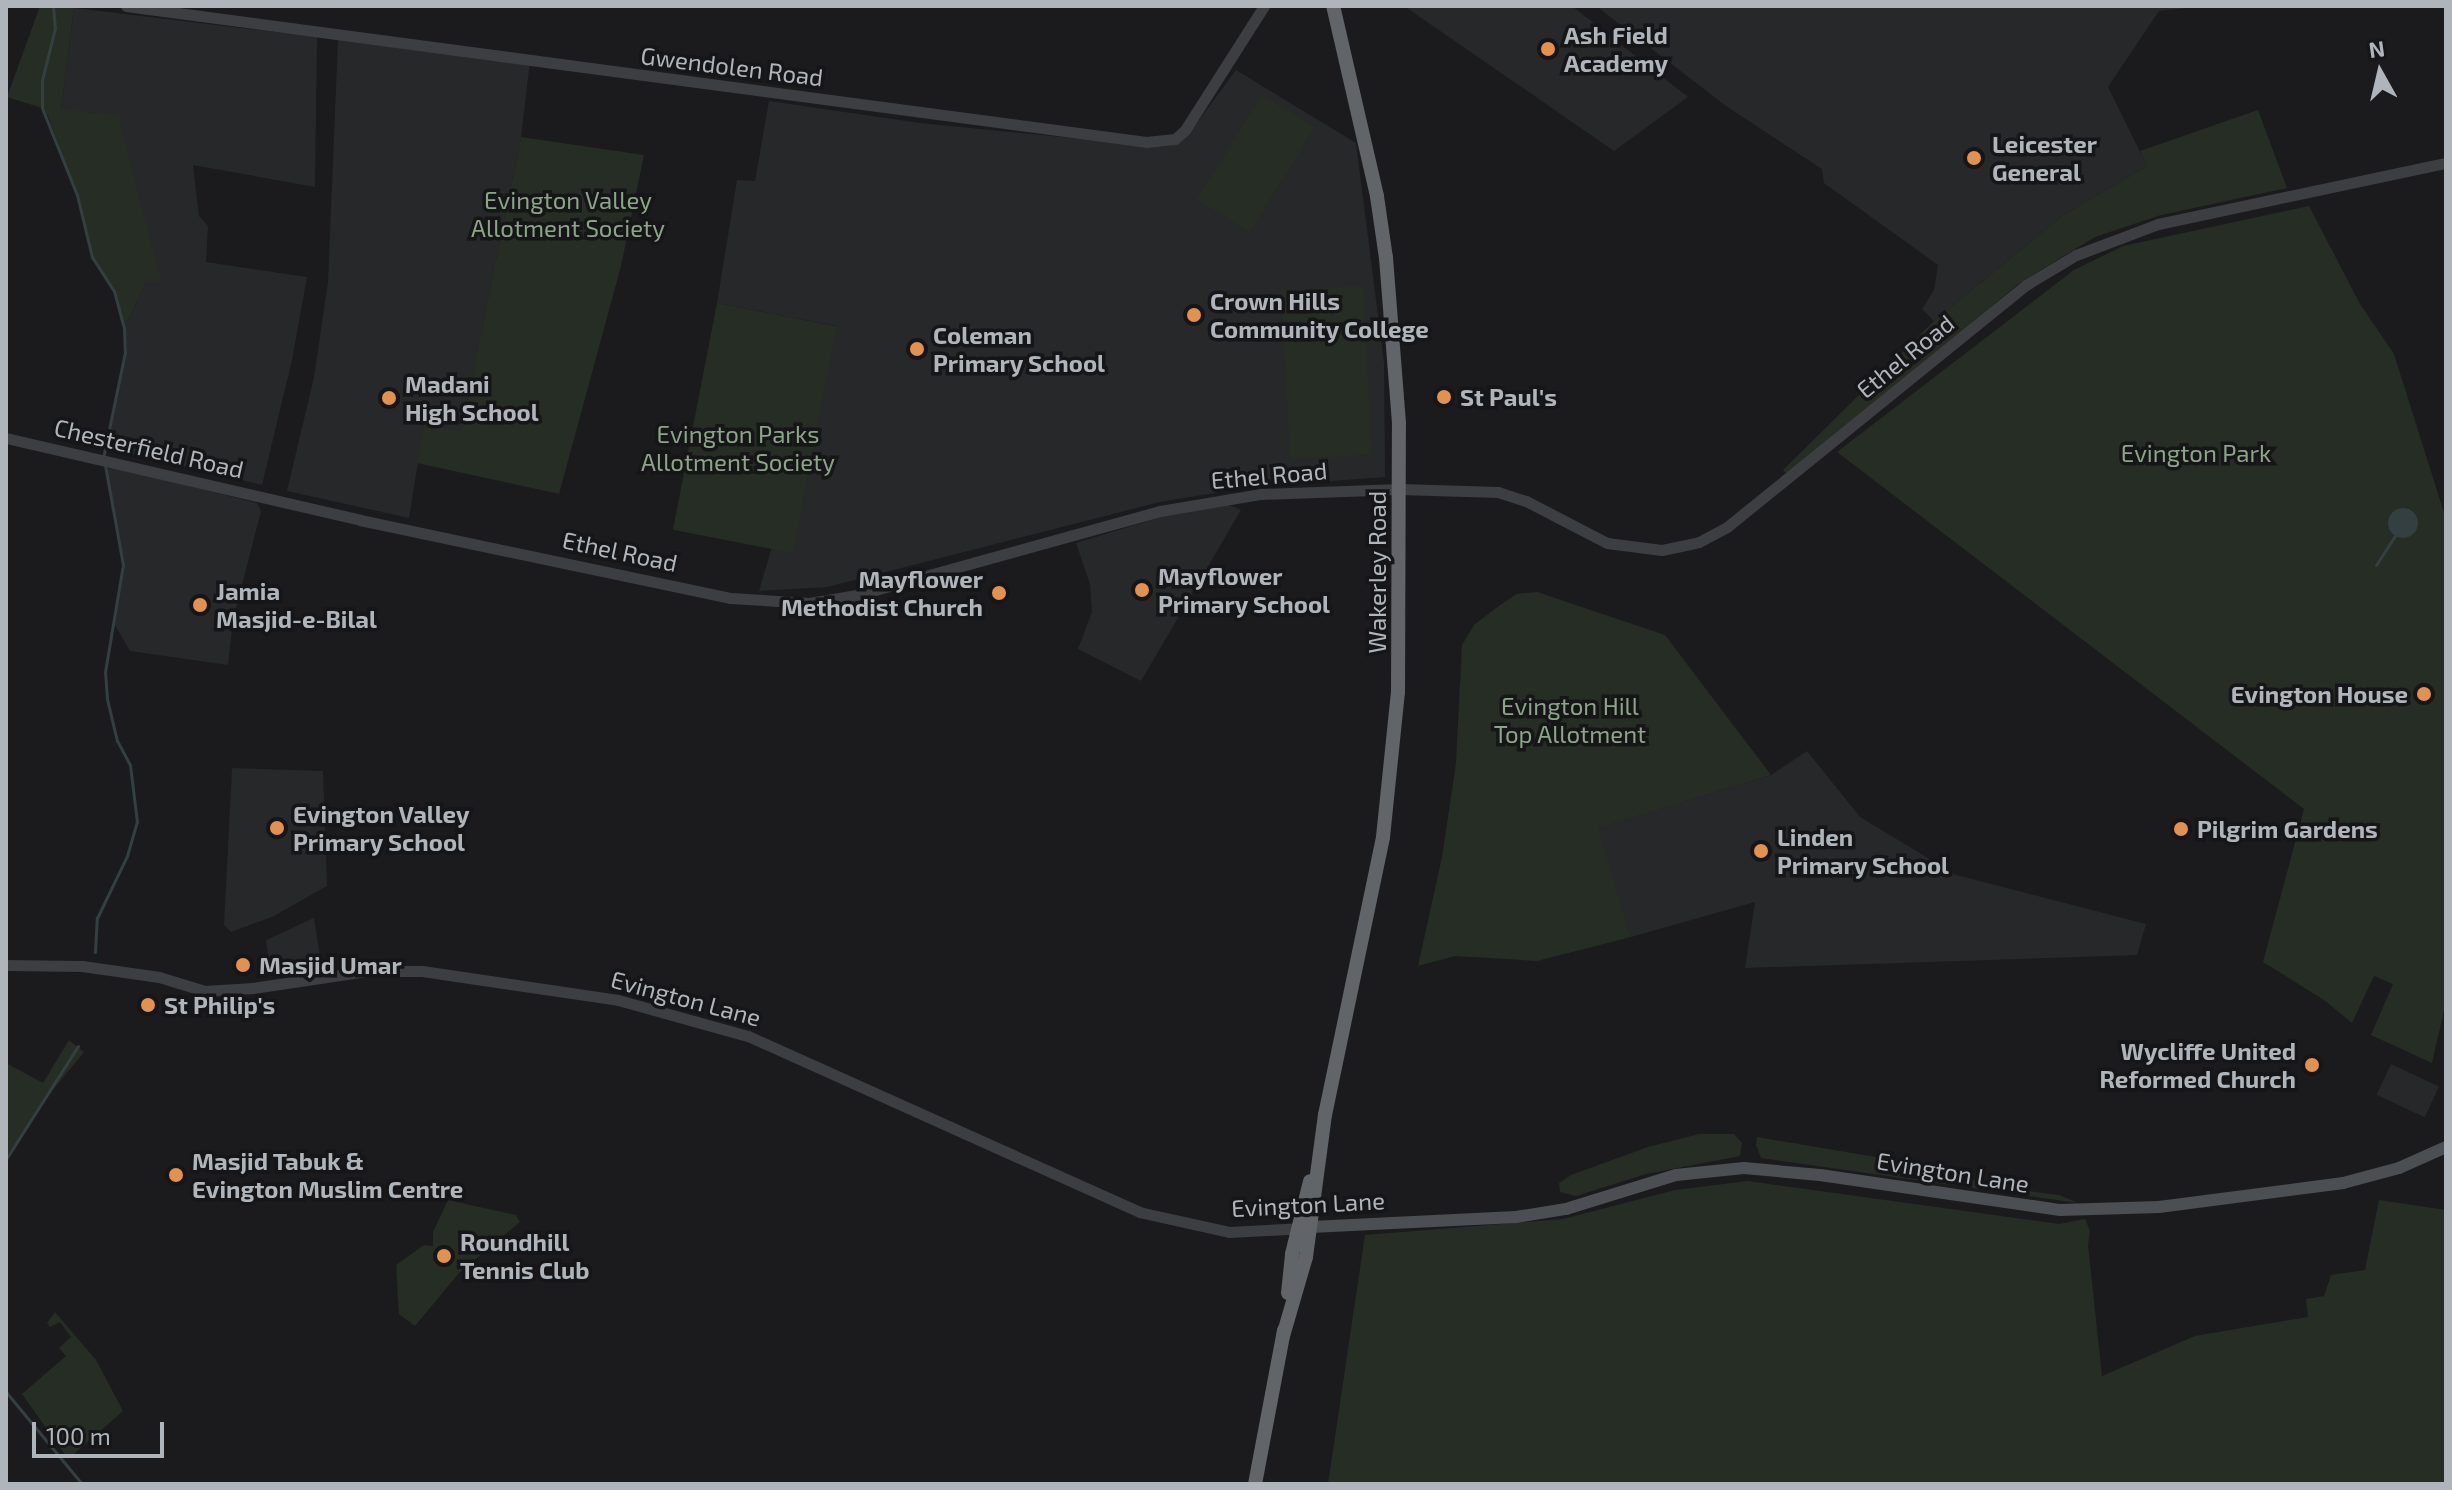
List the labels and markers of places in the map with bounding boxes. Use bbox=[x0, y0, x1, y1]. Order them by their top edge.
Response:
place label: Ash Field Academy bbox=[1564, 21, 1668, 77]
marker: Ash Field Academy bbox=[1539, 40, 1557, 58]
place label: Leicester General bbox=[1992, 130, 2097, 186]
marker: Leicester General bbox=[1963, 147, 1985, 169]
place label: Crown Hills Community College bbox=[1210, 287, 1429, 343]
marker: Crown Hills Community College bbox=[1185, 306, 1203, 324]
place label: Coleman Primary School bbox=[933, 321, 1105, 377]
marker: Coleman Primary School bbox=[908, 340, 926, 358]
place label: Madani High School bbox=[405, 370, 539, 426]
place label: St Paul's bbox=[1460, 383, 1557, 411]
marker: St Paul's bbox=[1435, 388, 1453, 406]
marker: Madani High School bbox=[380, 389, 398, 407]
place label: Mayflower Primary School bbox=[1158, 562, 1330, 618]
place label: Mayflower Methodist Church bbox=[781, 565, 983, 621]
place label: Jamia Masjid-e-Bilal bbox=[216, 577, 377, 633]
marker: Mayflower Primary School bbox=[1133, 581, 1151, 599]
marker: Mayflower Methodist Church bbox=[990, 584, 1008, 602]
marker: Jamia Masjid-e-Bilal bbox=[191, 596, 209, 614]
place label: Evington House bbox=[2231, 680, 2408, 708]
marker: Evington House bbox=[2415, 685, 2433, 703]
place label: Evington Valley Primary School bbox=[293, 800, 470, 856]
place label: Pilgrim Gardens bbox=[2197, 815, 2378, 843]
marker: Evington Valley Primary School bbox=[268, 819, 286, 837]
marker: Pilgrim Gardens bbox=[2172, 820, 2190, 838]
place label: Linden Primary School bbox=[1777, 823, 1949, 879]
marker: Linden Primary School bbox=[1752, 842, 1770, 860]
place label: Masjid Umar bbox=[259, 951, 402, 979]
marker: Masjid Umar bbox=[234, 956, 252, 974]
place label: St Philip's bbox=[164, 991, 275, 1019]
marker: St Philip's bbox=[139, 996, 157, 1014]
place label: Wycliffe United Reformed Church bbox=[2099, 1037, 2296, 1093]
marker: Wycliffe United Reformed Church bbox=[2303, 1056, 2321, 1074]
place label: Masjid Tabuk & Evington Muslim Centre bbox=[192, 1147, 463, 1203]
marker: Masjid Tabuk & Evington Muslim Centre bbox=[167, 1166, 185, 1184]
place label: Roundhill Tennis Club bbox=[460, 1228, 589, 1284]
marker: Roundhill Tennis Club bbox=[435, 1247, 453, 1265]

